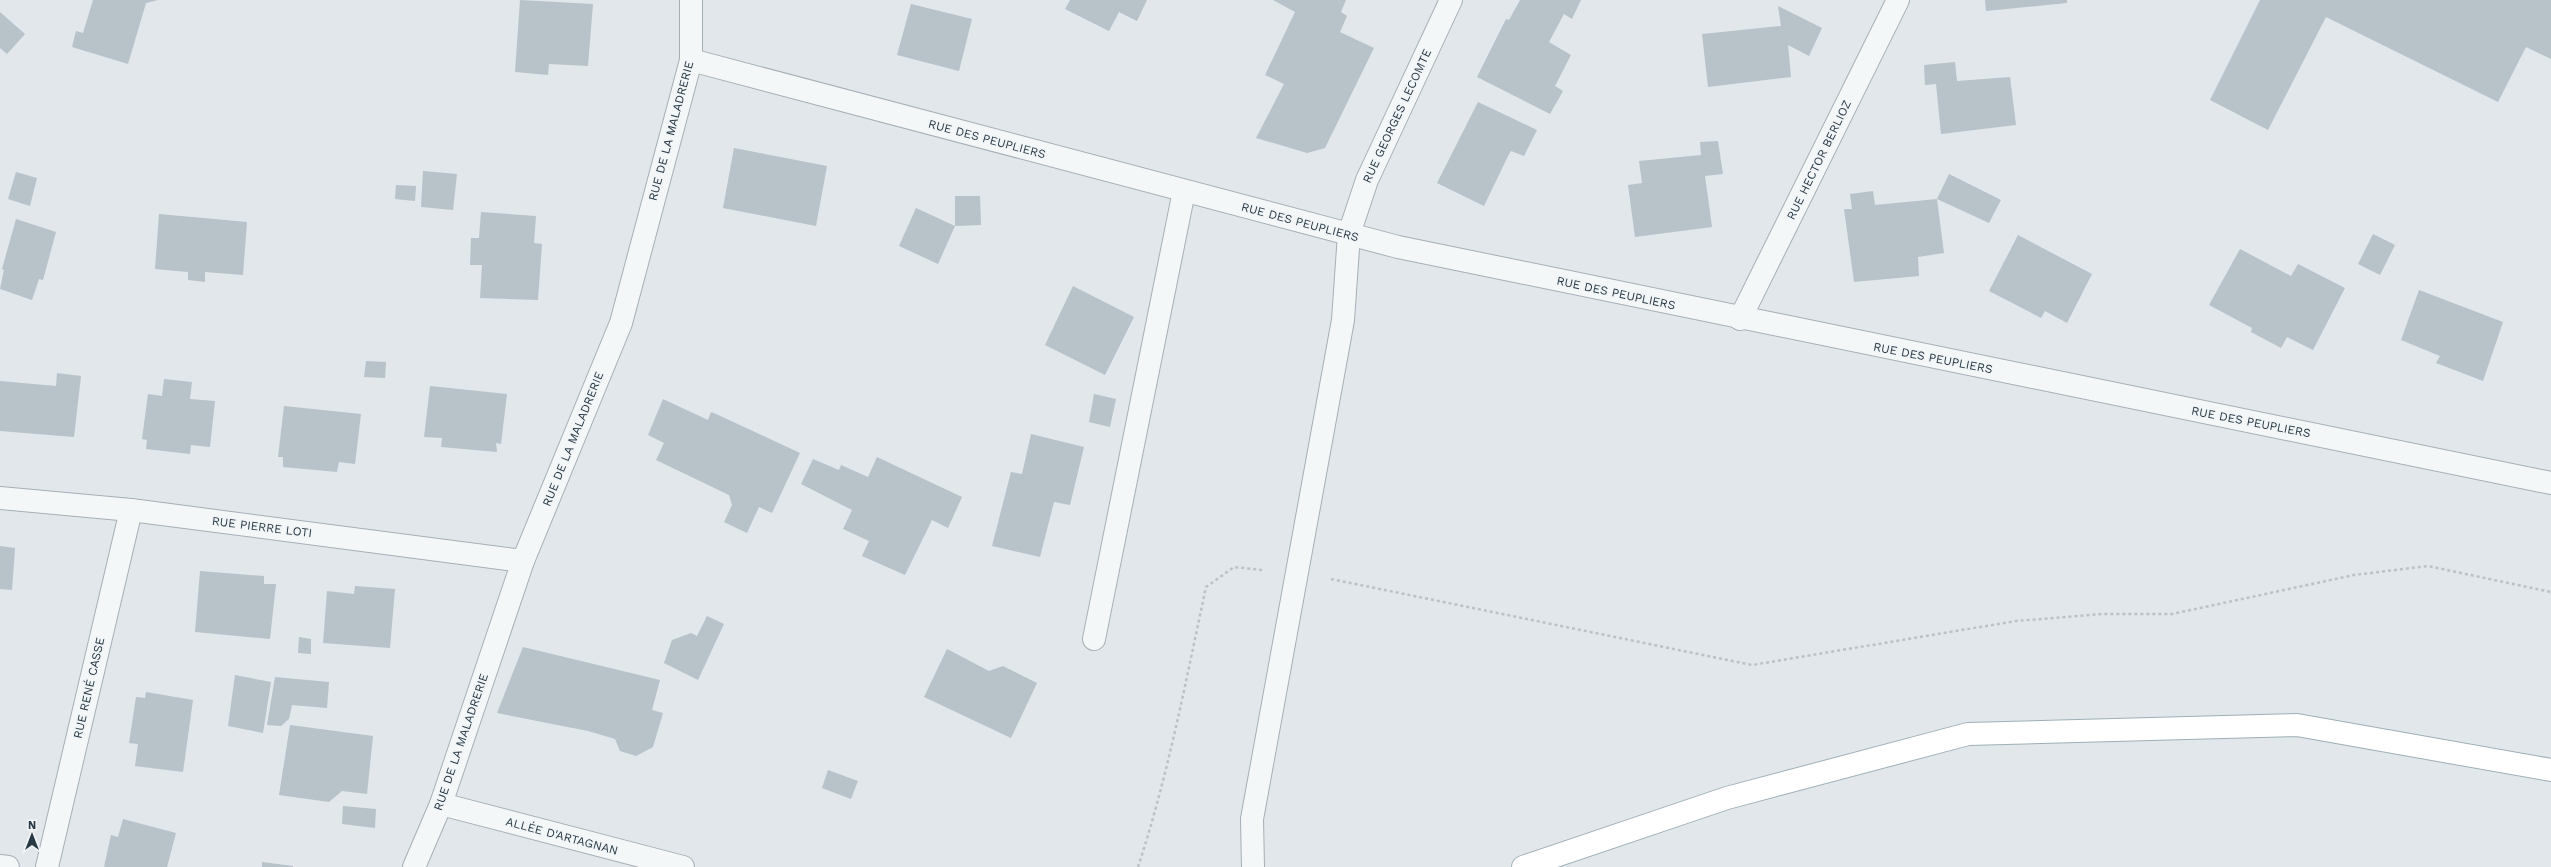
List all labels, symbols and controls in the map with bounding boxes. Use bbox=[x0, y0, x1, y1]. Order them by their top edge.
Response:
street label: RUE GEORGES LECOMTE bbox=[1360, 46, 1434, 185]
street label: RUE DE LA MALADRERIE bbox=[646, 59, 696, 202]
street label: RUE HECTOR BERLIOZ bbox=[1784, 98, 1854, 222]
street label: RUE DES PEUPLIERS bbox=[927, 117, 1047, 161]
street label: RUE DES PEUPLIERS bbox=[1240, 200, 1360, 244]
street label: RUE DES PEUPLIERS bbox=[1555, 274, 1677, 312]
street label: RUE DES PEUPLIERS bbox=[1872, 340, 1994, 376]
street label: RUE DE LA MALADRERIE bbox=[540, 369, 607, 508]
street label: RUE DES PEUPLIERS bbox=[2190, 404, 2312, 440]
street label: RUE PIERRE LOTI bbox=[211, 514, 313, 540]
street label: RUE RENÉ CASSE bbox=[71, 636, 108, 740]
street label: RUE DE LA MALADRERIE bbox=[431, 671, 491, 812]
street label: ALLÉE D'ARTAGNAN bbox=[504, 814, 620, 858]
north arrow bbox=[12, 815, 52, 855]
text: N bbox=[28, 819, 36, 832]

